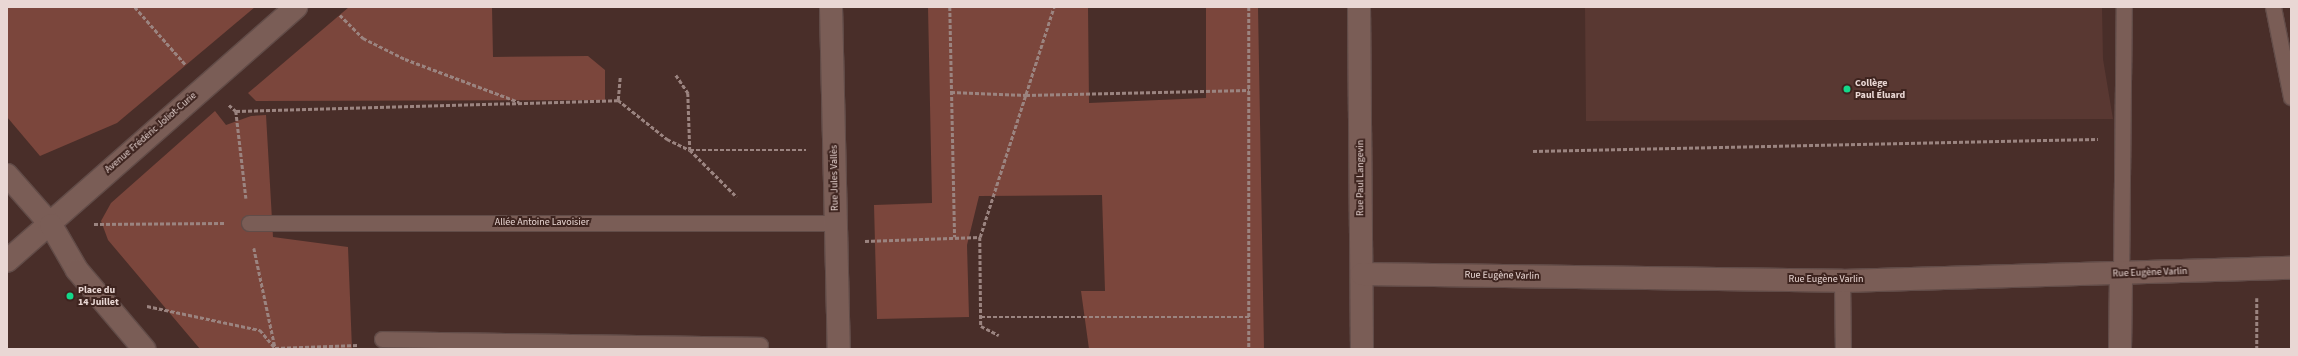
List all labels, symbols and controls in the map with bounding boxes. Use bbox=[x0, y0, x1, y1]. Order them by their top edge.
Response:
place label: Collège Paul Éluard bbox=[1855, 77, 1905, 100]
marker: Collège Paul Éluard bbox=[1842, 84, 1852, 94]
street label: Avenue Frédéric Joliot-Curie bbox=[103, 90, 199, 176]
street label: Rue Paul Langevin bbox=[1355, 140, 1367, 216]
street label: Rue Jules Vallès bbox=[828, 145, 842, 211]
street label: Allée Antoine Lavoisier bbox=[495, 217, 589, 229]
street label: Rue Eugène Varlin bbox=[2112, 266, 2188, 280]
street label: Rue Eugène Varlin bbox=[1464, 269, 1540, 283]
street label: Rue Eugène Varlin bbox=[1788, 274, 1864, 286]
place label: Place du 14 Juillet bbox=[78, 284, 119, 308]
marker: Place du 14 Juillet bbox=[65, 291, 75, 301]

